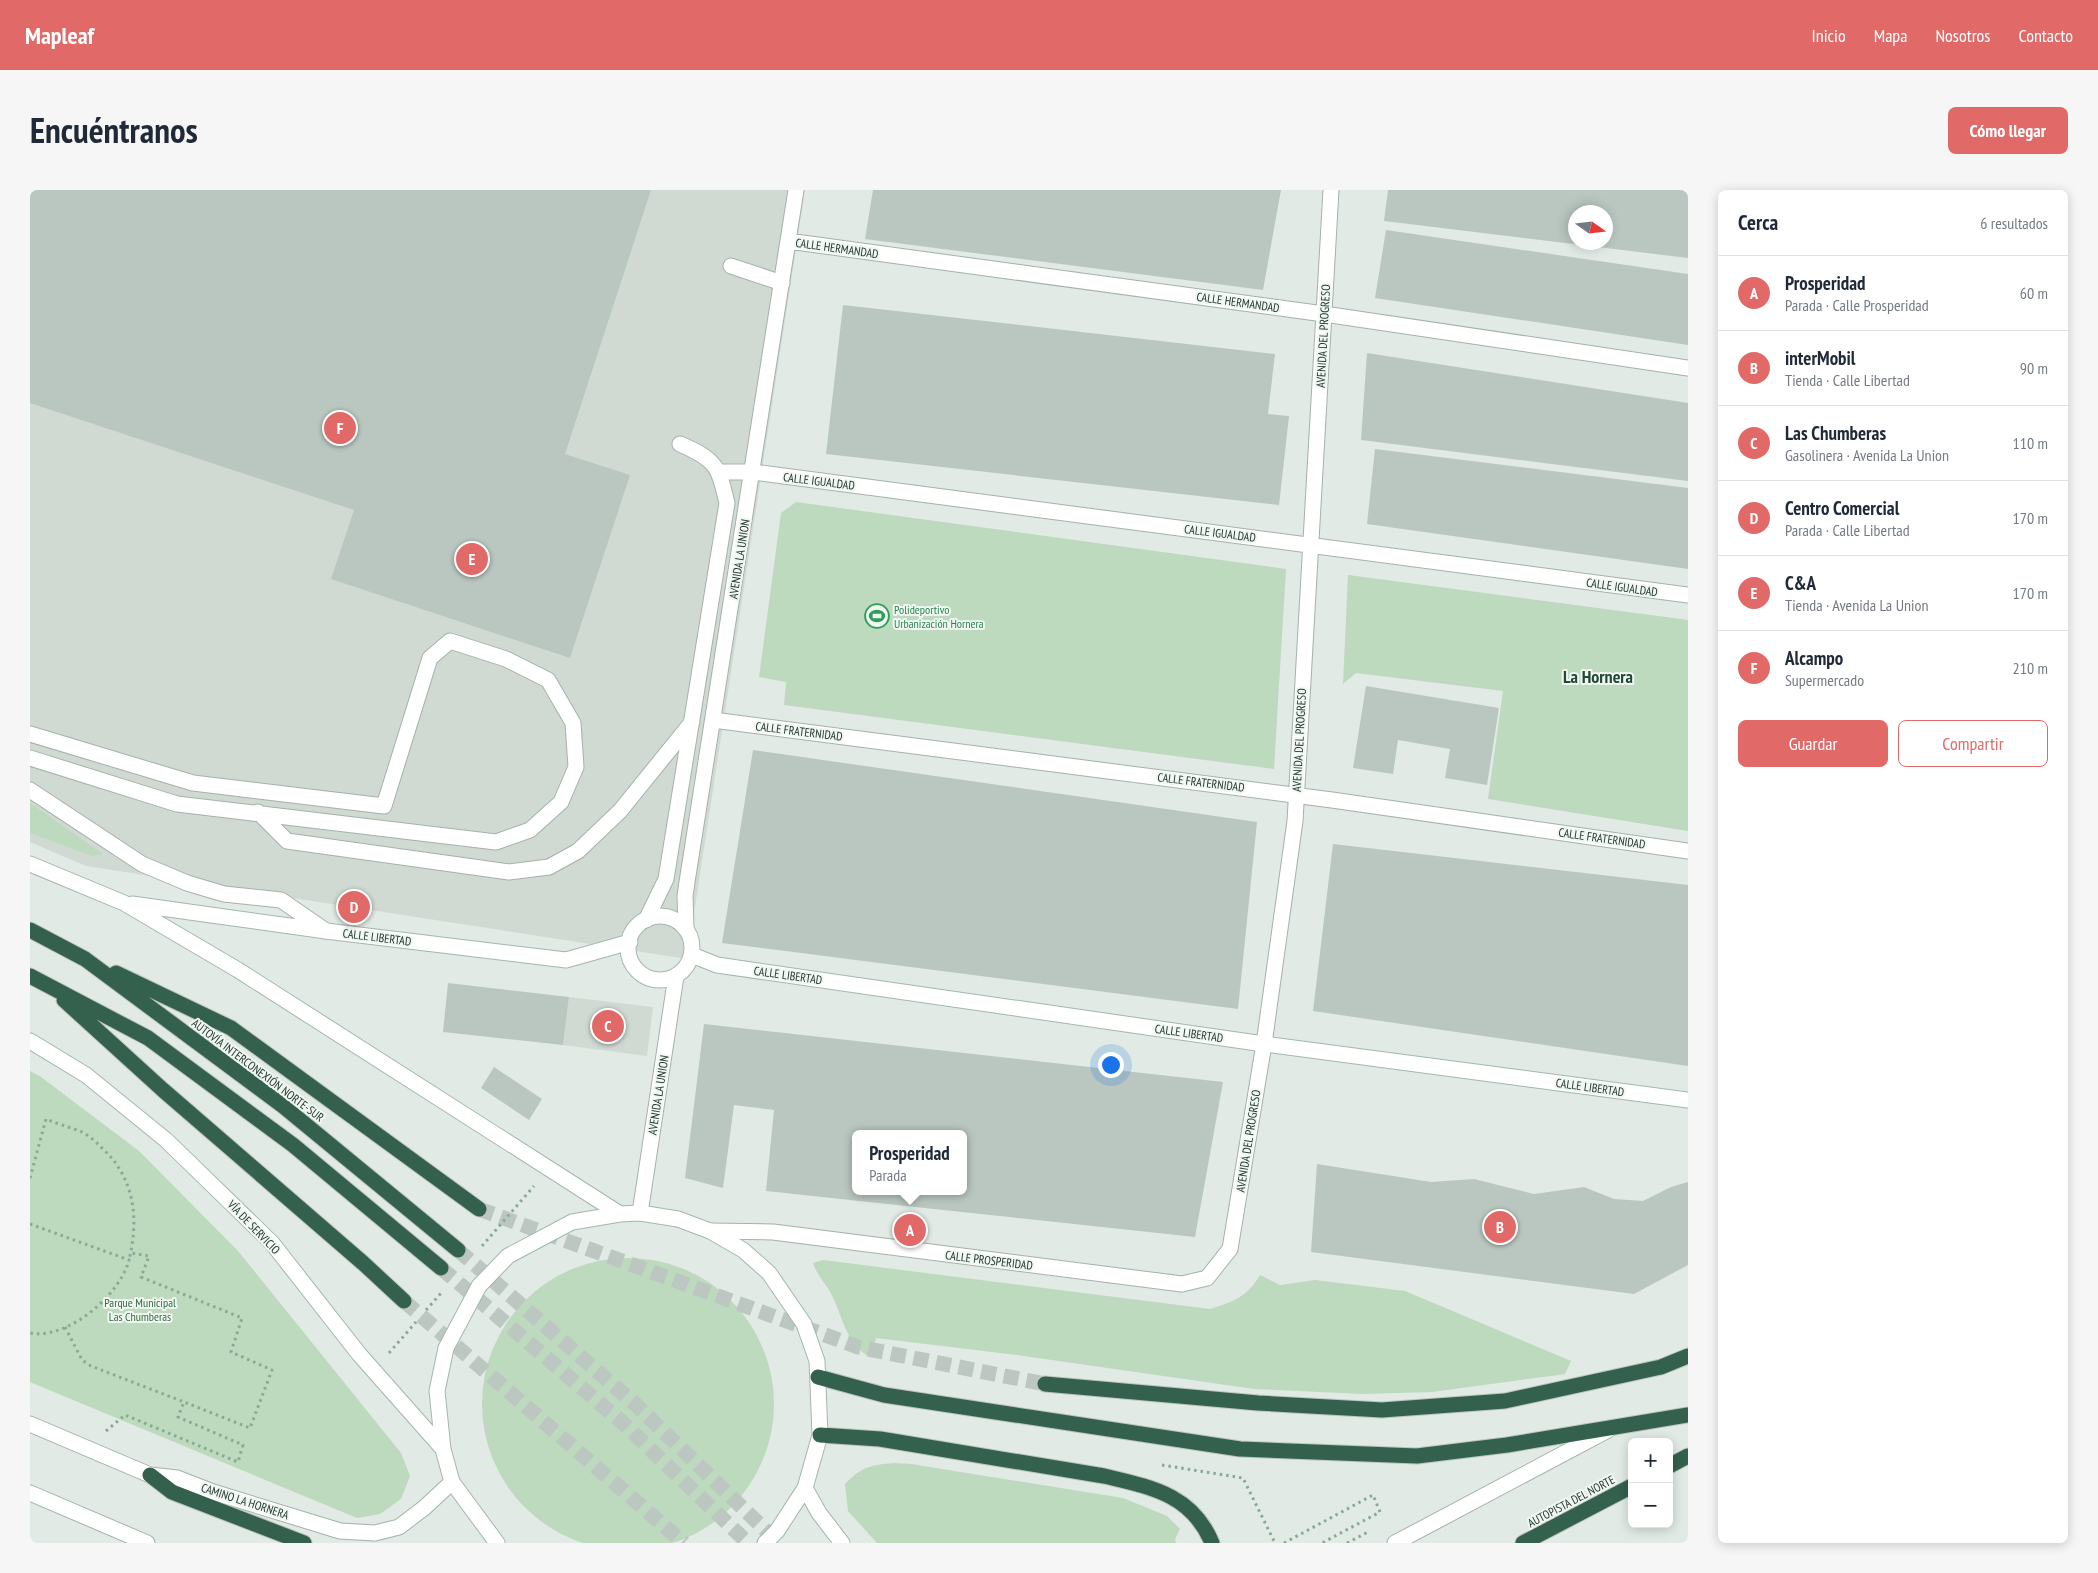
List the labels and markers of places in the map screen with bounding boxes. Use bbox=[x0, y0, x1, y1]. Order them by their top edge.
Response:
pin: F bbox=[324, 409, 356, 447]
pin: E bbox=[456, 540, 488, 578]
place label: Polideportivo Urbanización Hornera bbox=[894, 602, 984, 631]
sports icon: Polideportivo Urbanización Hornera bbox=[864, 603, 890, 629]
pin: D bbox=[338, 888, 370, 926]
pin: C bbox=[592, 1007, 624, 1045]
pin: B bbox=[1484, 1208, 1516, 1246]
pin: A bbox=[894, 1211, 926, 1249]

